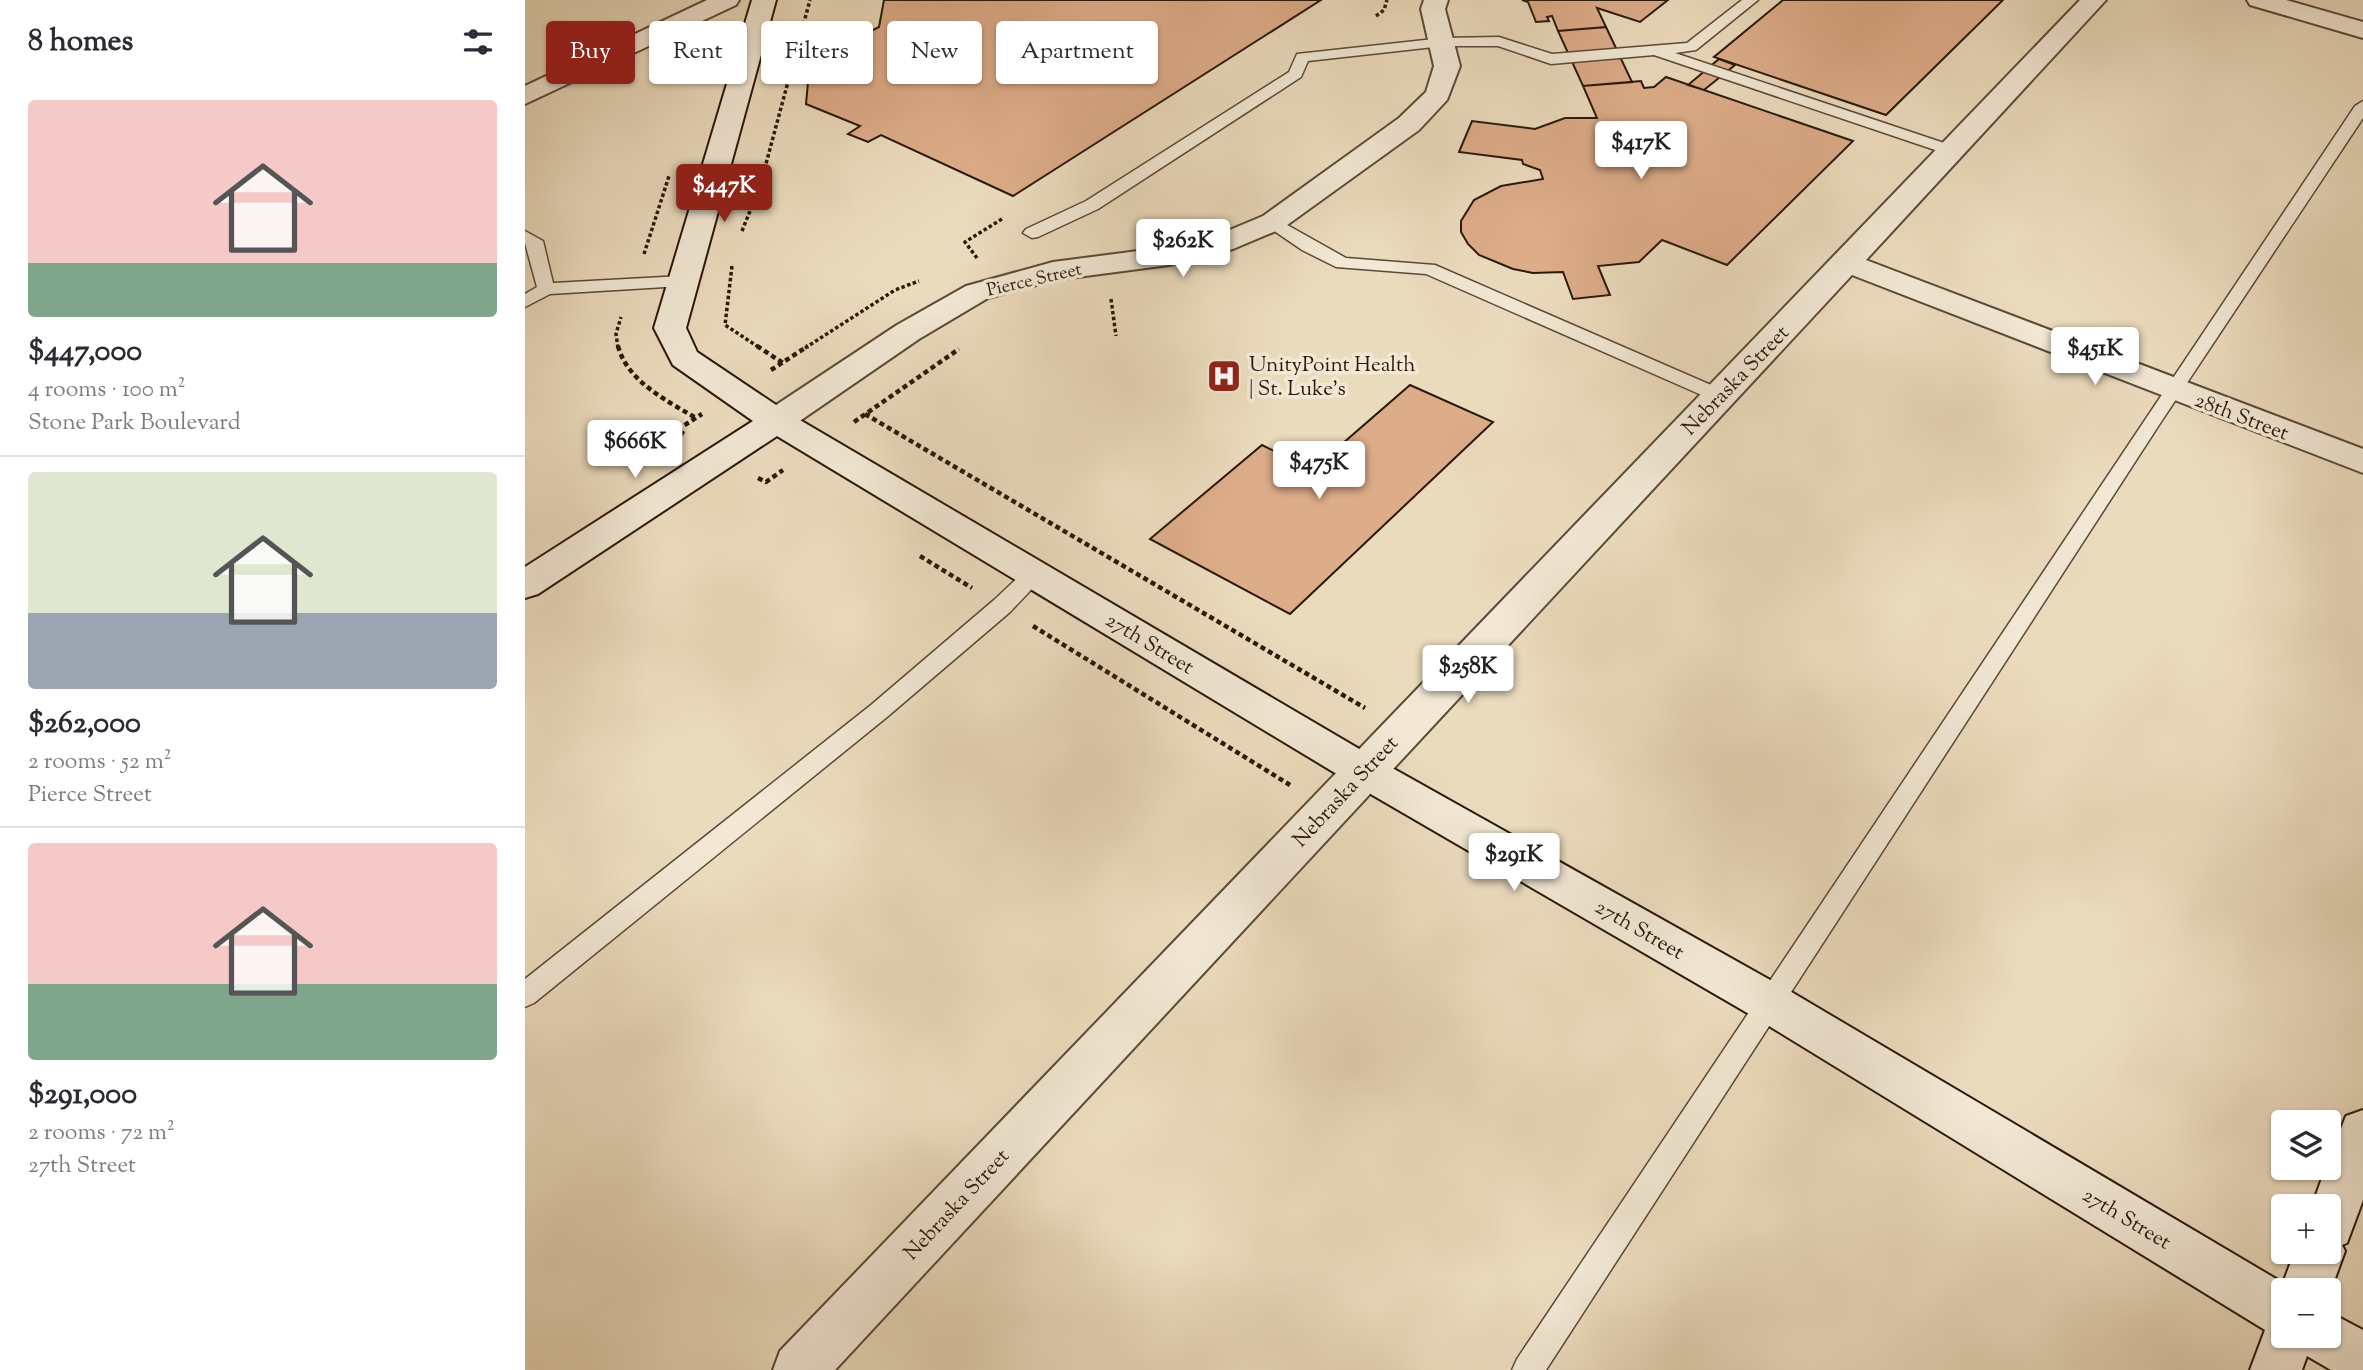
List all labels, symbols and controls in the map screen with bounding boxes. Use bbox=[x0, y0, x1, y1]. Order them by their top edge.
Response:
text: 8 homes bbox=[28, 21, 133, 64]
chip: Buy bbox=[546, 21, 635, 84]
chip: Rent bbox=[649, 21, 747, 84]
chip: Filters bbox=[761, 21, 873, 84]
chip: New bbox=[887, 21, 982, 84]
chip: Apartment bbox=[996, 21, 1158, 84]
icon: filters bbox=[459, 23, 497, 61]
pin: $417K bbox=[1592, 122, 1690, 181]
text: $417K bbox=[1611, 127, 1671, 160]
icon: home bbox=[200, 145, 326, 271]
pin: $447K bbox=[675, 164, 773, 224]
text: $447K bbox=[692, 170, 756, 203]
pin: $262K bbox=[1134, 219, 1232, 279]
text: $262K bbox=[1152, 225, 1214, 258]
street label: Pierce Street bbox=[984, 257, 1085, 305]
street label: Nebraska Street bbox=[1676, 319, 1797, 443]
pin: $451K bbox=[2046, 328, 2144, 387]
text: $447,000 bbox=[28, 331, 142, 374]
text: $451K bbox=[2067, 333, 2123, 366]
place label: UnityPoint Health | St. Luke's bbox=[1249, 351, 1416, 405]
hospital icon: UnityPoint Health | St. Luke's bbox=[1205, 357, 1243, 395]
text: 4 rooms · 100 m² bbox=[28, 374, 186, 407]
street label: 28th Street bbox=[2190, 386, 2293, 450]
text: Stone Park Boulevard bbox=[28, 407, 241, 440]
pin: $666K bbox=[586, 420, 684, 480]
text: $666K bbox=[603, 426, 667, 459]
pin: $475K bbox=[1270, 442, 1368, 501]
text: $475K bbox=[1289, 447, 1349, 480]
icon: home bbox=[200, 517, 326, 643]
street label: 27th Street bbox=[1099, 606, 1199, 683]
pin: $258K bbox=[1419, 646, 1517, 705]
text: $258K bbox=[1438, 651, 1498, 684]
text: $262,000 bbox=[28, 703, 141, 746]
street label: Nebraska Street bbox=[1287, 730, 1406, 855]
text: 2 rooms · 52 m² bbox=[28, 746, 171, 779]
text: Pierce Street bbox=[28, 779, 152, 812]
pin: $291K bbox=[1465, 834, 1563, 893]
text: $291K bbox=[1485, 839, 1543, 872]
icon: home bbox=[200, 888, 326, 1014]
street label: 27th Street bbox=[1589, 893, 1689, 968]
text: $291,000 bbox=[28, 1074, 137, 1117]
map controls bbox=[2271, 1110, 2341, 1348]
button: layers bbox=[2271, 1110, 2341, 1180]
text: 2 rooms · 72 m² bbox=[28, 1117, 175, 1150]
street label: Nebraska Street bbox=[898, 1143, 1017, 1268]
text: 27th Street bbox=[28, 1150, 136, 1183]
street label: 27th Street bbox=[2076, 1181, 2176, 1258]
button: + bbox=[2271, 1194, 2341, 1264]
button: − bbox=[2271, 1278, 2341, 1348]

